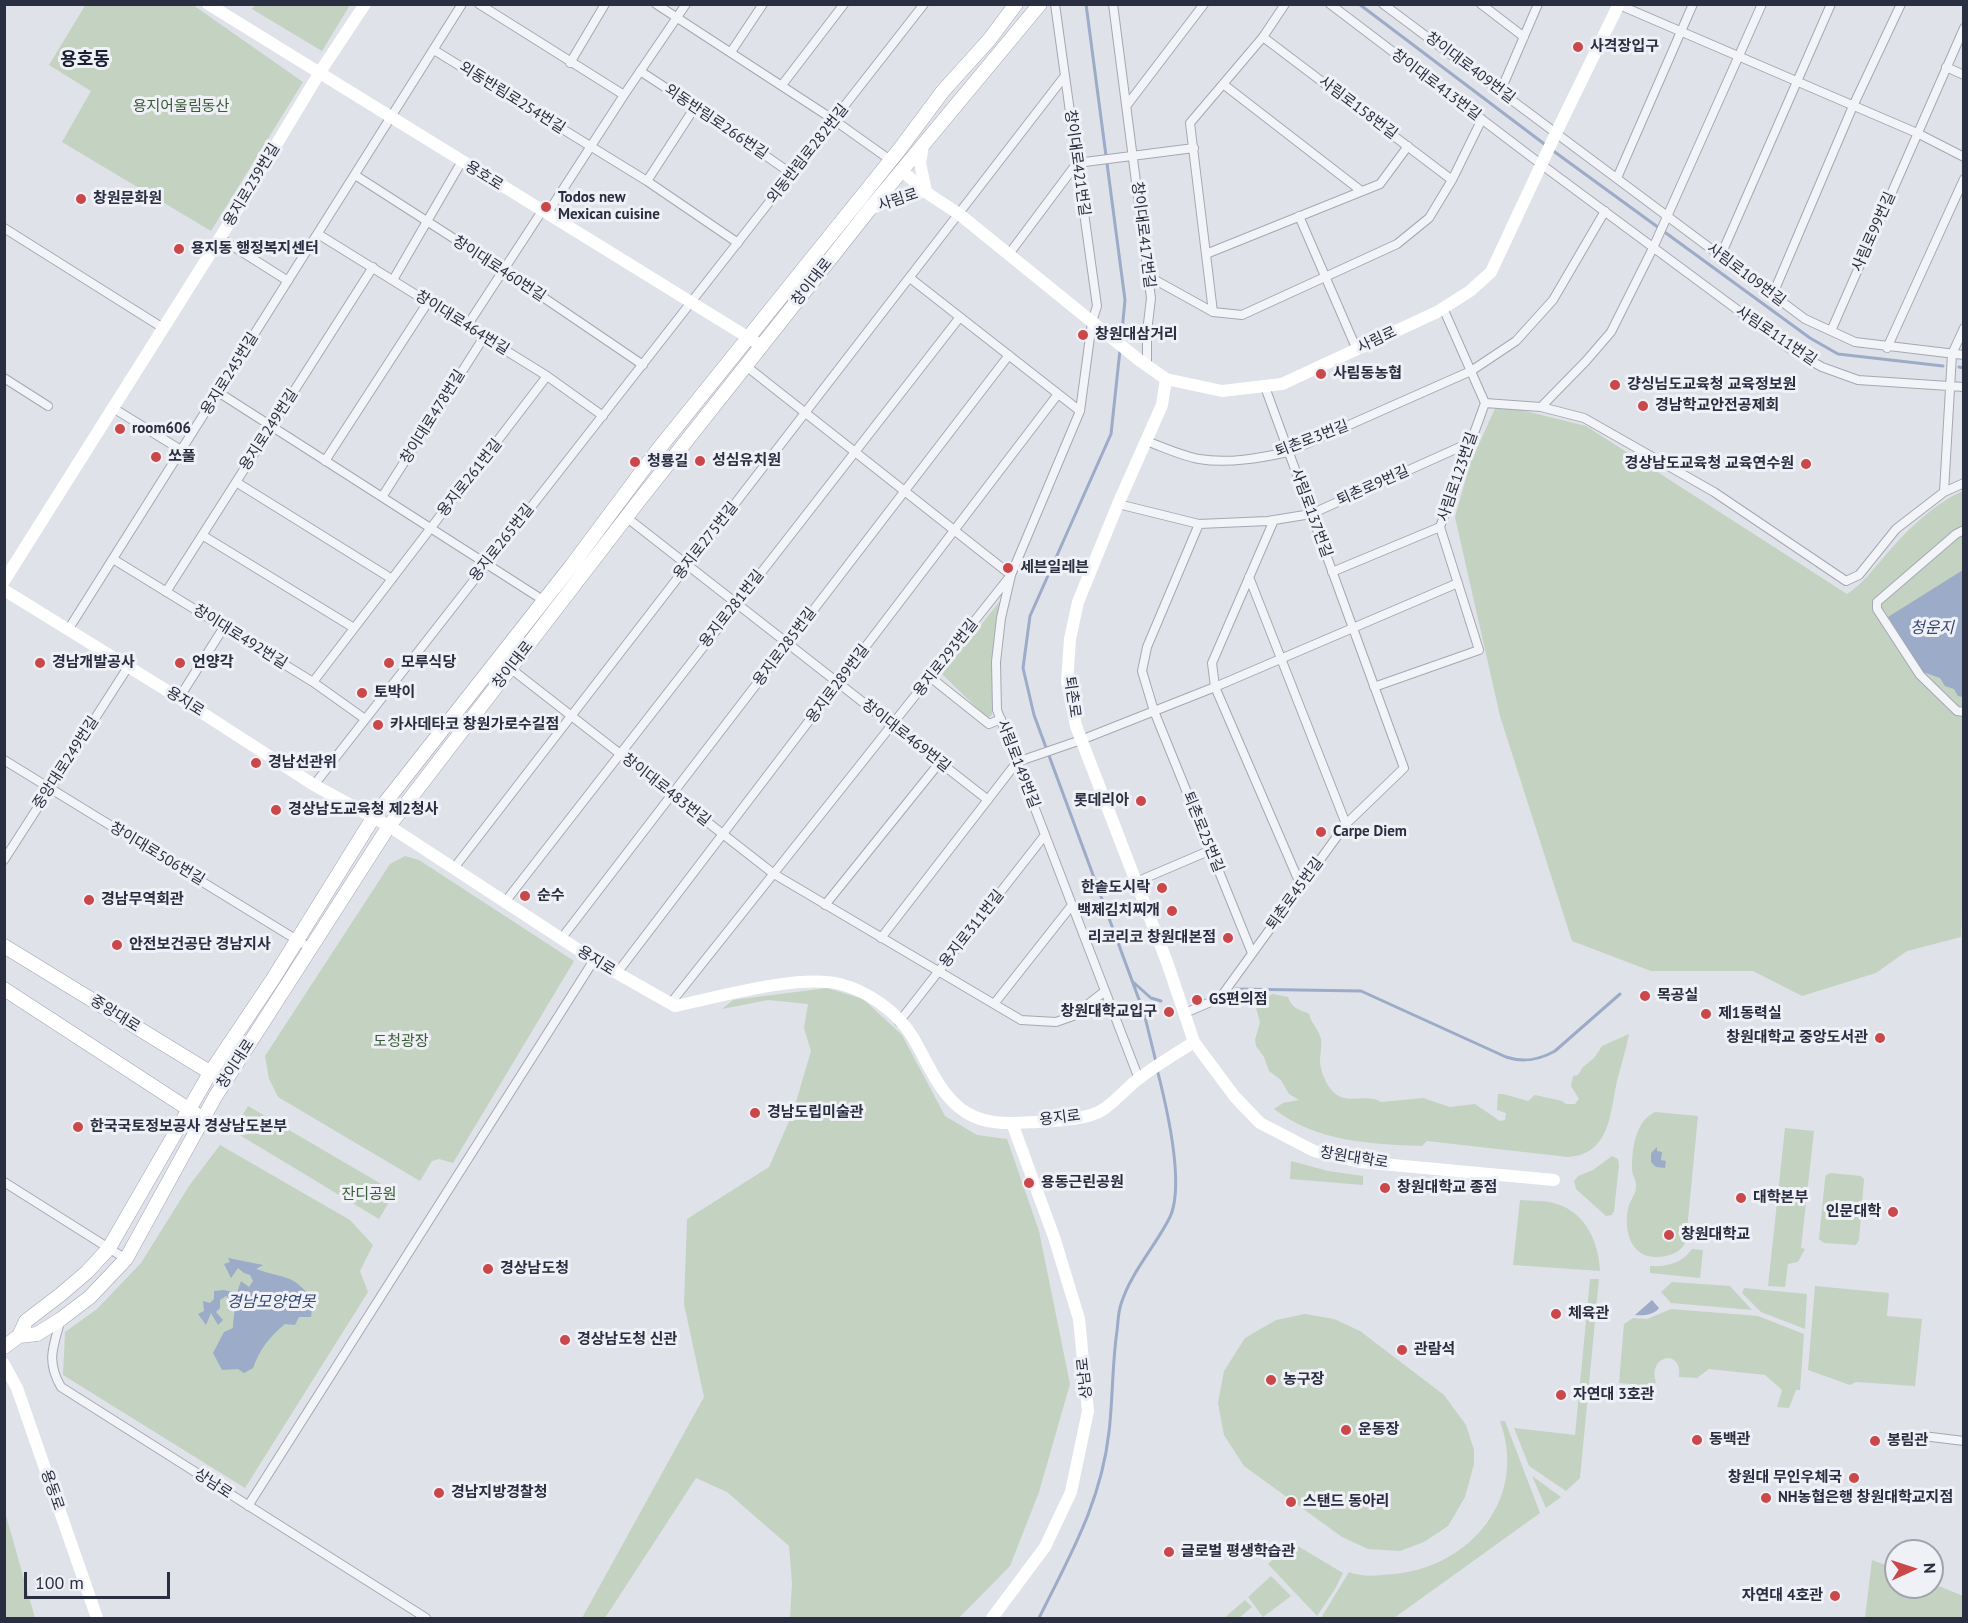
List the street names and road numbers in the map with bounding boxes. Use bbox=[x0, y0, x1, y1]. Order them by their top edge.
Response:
street label: 창이대로409번길 bbox=[1422, 29, 1518, 107]
street label: 창이대로413번길 bbox=[1388, 46, 1484, 124]
street label: 외동반림로254번길 bbox=[456, 58, 568, 138]
street label: 사림로158번길 bbox=[1315, 73, 1401, 143]
street label: 외동반림로266번길 bbox=[661, 81, 771, 163]
street label: 외동반림로282번길 bbox=[764, 101, 852, 207]
street label: 창이대로421번길 bbox=[1061, 109, 1093, 217]
street label: 용지로239번길 bbox=[220, 140, 284, 230]
street label: 용호로 bbox=[462, 157, 506, 195]
street label: 창이대로417번길 bbox=[1128, 181, 1158, 289]
street label: 사림로 bbox=[876, 185, 920, 215]
street label: 사림로99번길 bbox=[1848, 189, 1900, 275]
street label: 창이대로460번길 bbox=[449, 232, 549, 306]
street label: 사림로109번길 bbox=[1703, 240, 1789, 310]
street label: 창이대로 bbox=[788, 255, 836, 309]
street label: 창이대로464번길 bbox=[412, 287, 512, 359]
street label: 사림로111번길 bbox=[1732, 302, 1820, 370]
street label: 사림로 bbox=[1354, 323, 1400, 357]
street label: 용지로245번길 bbox=[198, 330, 262, 418]
street label: 창이대로478번길 bbox=[397, 367, 469, 467]
street label: 용지로249번길 bbox=[236, 386, 302, 474]
street label: 퇴촌로3번길 bbox=[1273, 417, 1351, 461]
street label: 사림로123번길 bbox=[1434, 430, 1482, 524]
street label: 용지로261번길 bbox=[434, 436, 506, 520]
street label: 퇴촌로9번길 bbox=[1334, 462, 1412, 510]
street label: 사림로137번길 bbox=[1287, 466, 1335, 560]
street label: 용지로275번길 bbox=[670, 499, 742, 583]
street label: 용지로265번길 bbox=[466, 501, 538, 585]
street label: 용지로281번길 bbox=[696, 567, 768, 651]
street label: 창이대로492번길 bbox=[190, 601, 290, 673]
street label: 용지로285번길 bbox=[750, 604, 820, 690]
street label: 용지로293번길 bbox=[910, 616, 982, 700]
street label: 창이대로 bbox=[489, 638, 537, 692]
street label: 용지로289번길 bbox=[803, 641, 873, 727]
street label: 퇴촌로 bbox=[1060, 675, 1084, 719]
street label: 용지로 bbox=[163, 683, 207, 721]
street label: 창이대로469번길 bbox=[858, 696, 954, 776]
street label: 중앙대로249번길 bbox=[29, 713, 103, 813]
street label: 사림로149번길 bbox=[993, 717, 1043, 811]
street label: 창이대로483번길 bbox=[618, 750, 714, 830]
street label: 퇴촌로25번길 bbox=[1179, 789, 1227, 875]
street label: 창이대로506번길 bbox=[106, 819, 208, 889]
street label: 퇴촌로45번길 bbox=[1263, 854, 1327, 934]
street label: 용지로311번길 bbox=[936, 887, 1008, 971]
street label: 용지로 bbox=[574, 942, 618, 980]
street label: 중앙대로 bbox=[87, 992, 143, 1036]
street label: 창이대로 bbox=[213, 1036, 259, 1092]
street label: 용지로 bbox=[1038, 1107, 1082, 1129]
street label: 창원대학로 bbox=[1319, 1144, 1389, 1172]
street label: 상남로 bbox=[1074, 1356, 1096, 1400]
street label: 상남로 bbox=[191, 1465, 235, 1503]
street label: 용동로 bbox=[37, 1467, 67, 1513]

